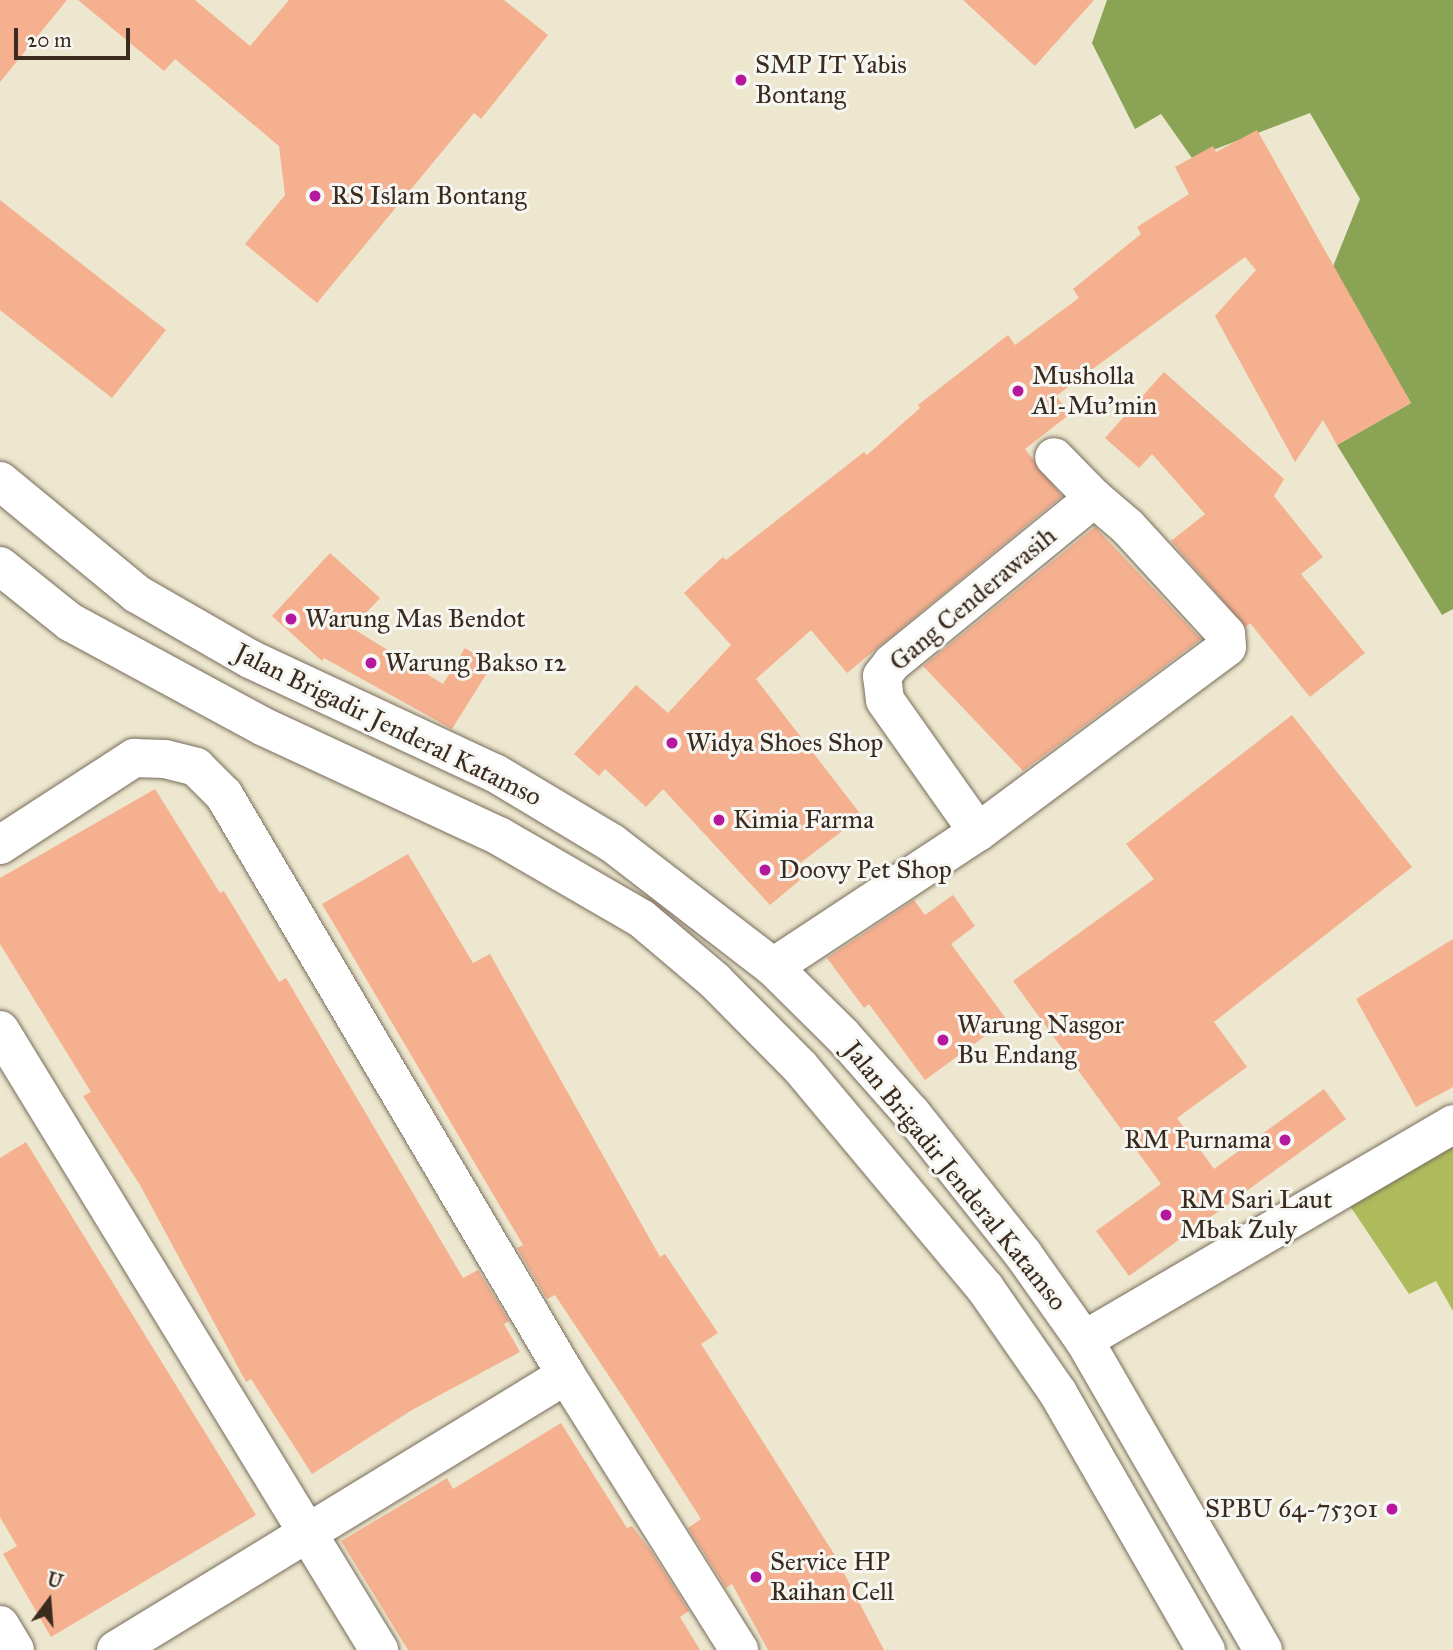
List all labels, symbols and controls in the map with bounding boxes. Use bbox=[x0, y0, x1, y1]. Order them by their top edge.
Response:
scale bar bbox=[18, 14, 133, 58]
text: 20 m bbox=[27, 27, 72, 53]
place label: SMP IT Yabis Bontang bbox=[755, 49, 907, 110]
marker: SMP IT Yabis Bontang bbox=[733, 72, 749, 88]
place label: RS Islam Bontang bbox=[331, 180, 527, 212]
marker: RS Islam Bontang bbox=[305, 186, 325, 206]
place label: Musholla Al-Mu'min bbox=[1032, 360, 1157, 422]
marker: Musholla Al-Mu'min bbox=[1010, 383, 1026, 399]
street label: Gang Cenderawasih bbox=[883, 520, 1063, 678]
place label: Warung Mas Bendot bbox=[305, 603, 525, 635]
marker: Warung Mas Bendot bbox=[283, 611, 299, 627]
street label: Jalan Brigadir Jenderal Katamso bbox=[229, 637, 547, 813]
place label: Warung Bakso 12 bbox=[385, 647, 567, 679]
marker: Warung Bakso 12 bbox=[363, 655, 379, 671]
place label: Widya Shoes Shop bbox=[686, 727, 883, 759]
marker: Widya Shoes Shop bbox=[664, 735, 680, 751]
place label: Kimia Farma bbox=[733, 804, 874, 836]
marker: Kimia Farma bbox=[711, 812, 727, 828]
place label: Doovy Pet Shop bbox=[779, 854, 952, 886]
marker: Doovy Pet Shop bbox=[757, 862, 773, 878]
place label: Warung Nasgor Bu Endang bbox=[957, 1009, 1124, 1070]
marker: Warung Nasgor Bu Endang bbox=[935, 1032, 951, 1048]
street label: Jalan Brigadir Jenderal Katamso bbox=[837, 1035, 1073, 1317]
place label: RM Purnama bbox=[1124, 1124, 1271, 1156]
marker: RM Purnama bbox=[1277, 1132, 1293, 1148]
place label: RM Sari Laut Mbak Zuly bbox=[1180, 1184, 1332, 1246]
marker: RM Sari Laut Mbak Zuly bbox=[1158, 1207, 1174, 1223]
place label: SPBU 64-75301 bbox=[1205, 1493, 1378, 1525]
marker: SPBU 64-75301 bbox=[1384, 1501, 1400, 1517]
place label: Service HP Raihan Cell bbox=[770, 1546, 894, 1608]
north arrow bbox=[14, 1566, 84, 1636]
text: U bbox=[45, 1567, 65, 1593]
marker: Service HP Raihan Cell bbox=[748, 1569, 764, 1585]

